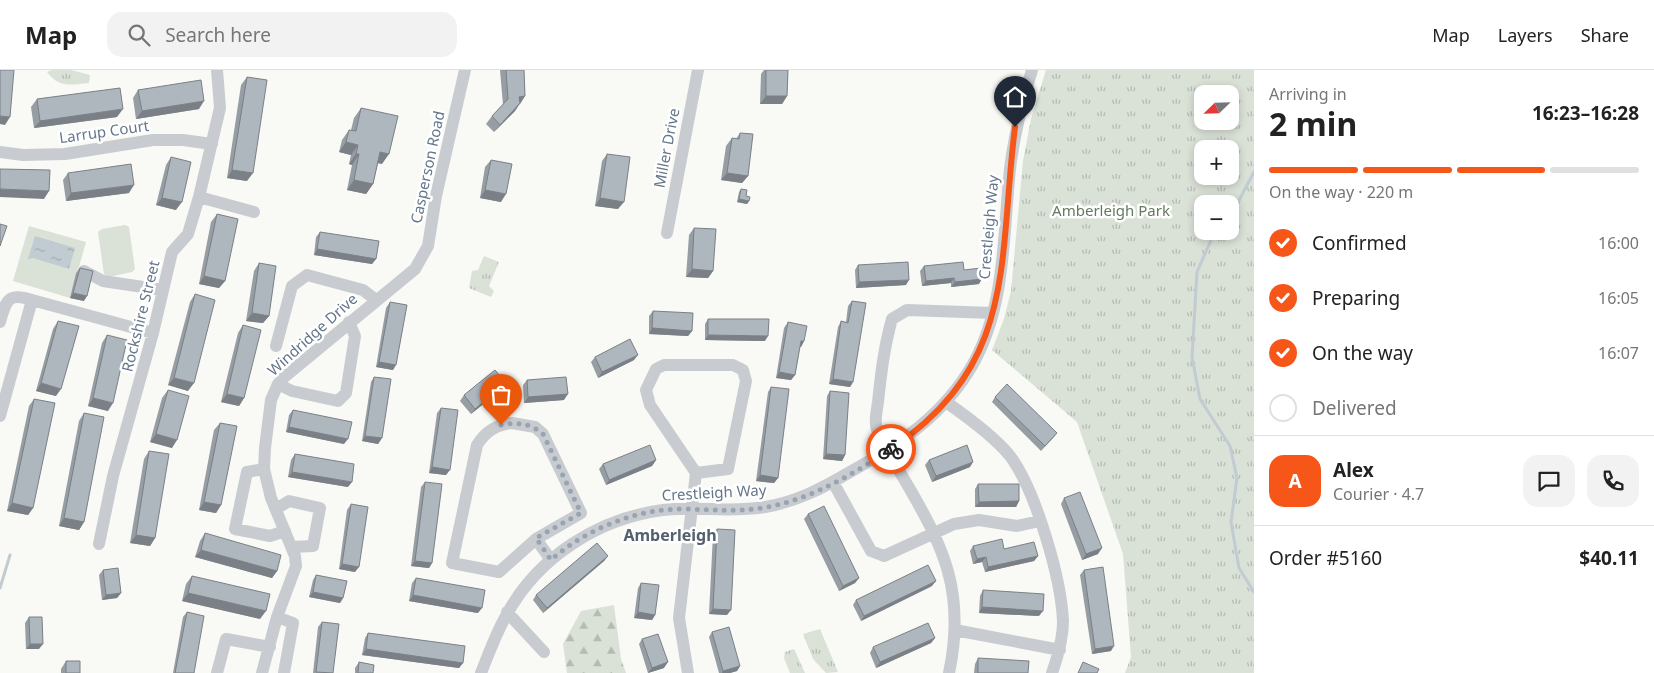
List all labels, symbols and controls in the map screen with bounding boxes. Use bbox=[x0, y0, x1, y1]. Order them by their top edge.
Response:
search box bbox=[107, 12, 457, 57]
text: Map bbox=[25, 18, 77, 51]
icon: search bbox=[125, 21, 153, 49]
text: Search here bbox=[165, 22, 271, 48]
text: Map bbox=[1432, 23, 1470, 47]
text: Layers bbox=[1498, 23, 1553, 47]
text: Share bbox=[1581, 23, 1629, 47]
pin bbox=[994, 76, 1036, 127]
icon: home bbox=[1001, 83, 1029, 111]
text: Arriving in bbox=[1269, 83, 1347, 105]
north arrow bbox=[1194, 85, 1239, 130]
map controls bbox=[1194, 85, 1239, 240]
text: 16:23–16:28 bbox=[1532, 100, 1639, 126]
text: 2 min bbox=[1269, 102, 1357, 145]
street label: Miller Drive bbox=[648, 106, 684, 190]
street label: Casperson Road bbox=[405, 109, 449, 225]
street label: Larrup Court bbox=[58, 115, 151, 147]
button: + bbox=[1194, 140, 1239, 185]
street label: Crestleigh Way bbox=[973, 174, 1003, 280]
text: On the way · 220 m bbox=[1269, 181, 1413, 203]
button: − bbox=[1194, 195, 1239, 240]
park label: Amberleigh Park bbox=[1052, 200, 1170, 220]
icon: check bbox=[1269, 229, 1297, 257]
text: Confirmed bbox=[1312, 230, 1407, 256]
text: 16:00 bbox=[1598, 232, 1639, 254]
street label: Rockshire Street bbox=[116, 258, 164, 374]
icon: check bbox=[1269, 284, 1297, 312]
text: Preparing bbox=[1312, 285, 1400, 311]
text: 16:05 bbox=[1598, 287, 1639, 309]
street label: Windridge Drive bbox=[263, 288, 361, 380]
icon: check bbox=[1269, 339, 1297, 367]
text: On the way bbox=[1312, 340, 1413, 366]
text: 16:07 bbox=[1598, 342, 1639, 364]
pin bbox=[480, 374, 522, 425]
icon: bag bbox=[487, 381, 515, 409]
text: Delivered bbox=[1312, 395, 1397, 421]
courier bbox=[866, 424, 916, 474]
icon: bike bbox=[877, 435, 905, 463]
button: chat bbox=[1523, 455, 1575, 507]
button: phone bbox=[1587, 455, 1639, 507]
text: Alex bbox=[1333, 457, 1374, 483]
text: A bbox=[1288, 468, 1302, 494]
street label: Crestleigh Way bbox=[661, 479, 767, 505]
text: Courier · 4.7 bbox=[1333, 483, 1424, 505]
district label: Amberleigh bbox=[623, 524, 717, 546]
text: Order #5160 bbox=[1269, 545, 1382, 571]
text: $40.11 bbox=[1579, 545, 1639, 571]

